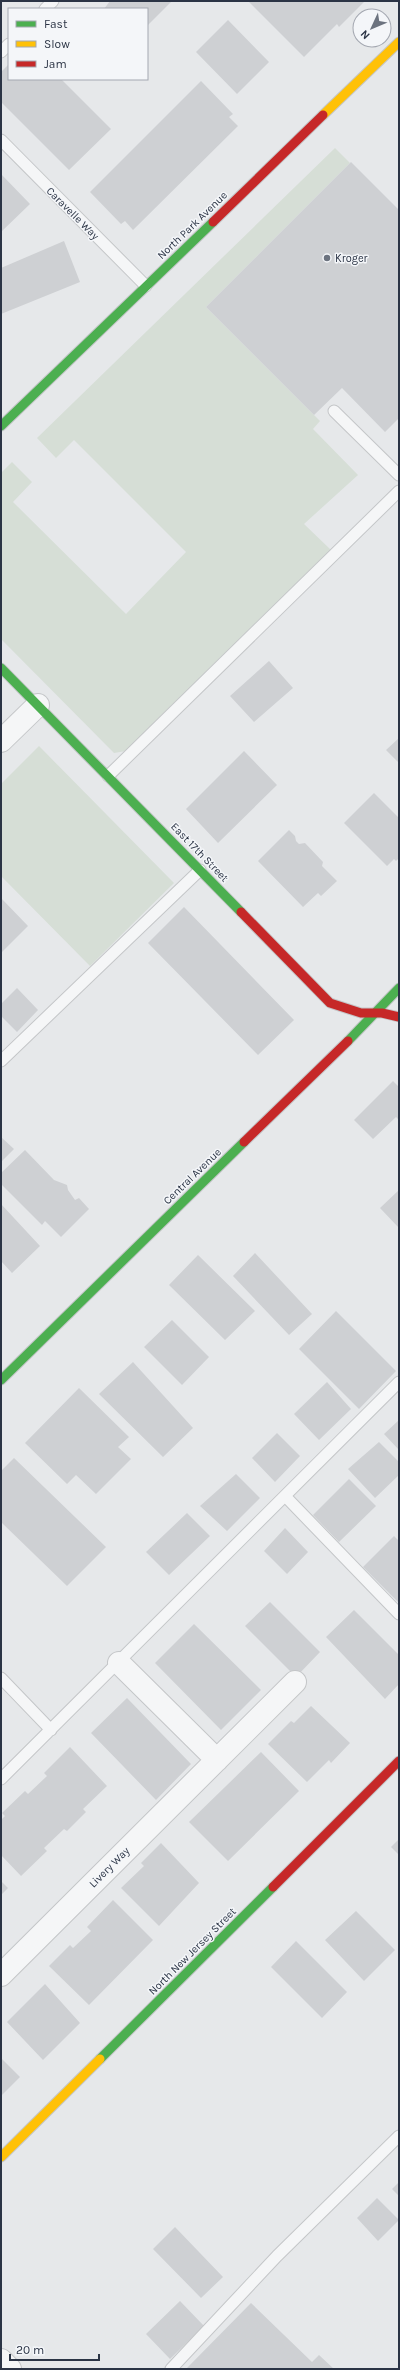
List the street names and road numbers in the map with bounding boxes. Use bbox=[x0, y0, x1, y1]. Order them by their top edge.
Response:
street label: Caravelle Way bbox=[44, 184, 102, 242]
street label: North Park Avenue bbox=[155, 188, 230, 262]
street label: East 17th Street bbox=[168, 820, 231, 885]
street label: Central Avenue bbox=[161, 1145, 224, 1207]
street label: Livery Way bbox=[86, 1844, 132, 1890]
street label: North New Jersey Street bbox=[146, 1905, 239, 1998]

